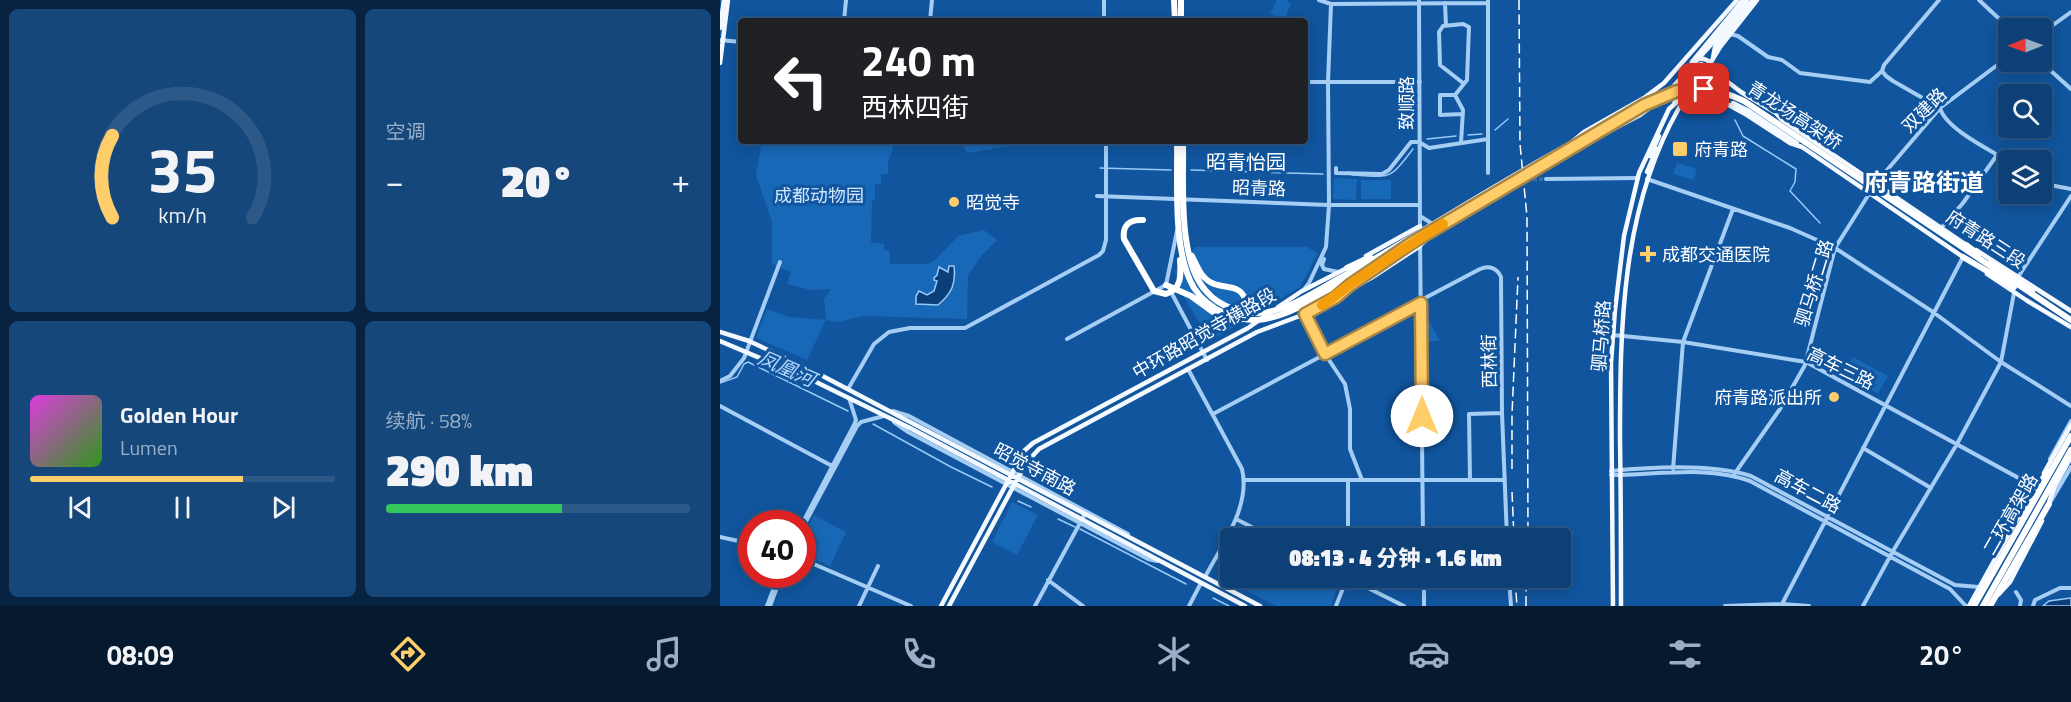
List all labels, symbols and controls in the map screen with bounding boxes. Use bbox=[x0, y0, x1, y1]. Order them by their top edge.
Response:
north arrow bbox=[1998, 18, 2052, 72]
map controls bbox=[1998, 18, 2052, 204]
text: 240 m bbox=[861, 28, 976, 92]
icon: left bbox=[762, 42, 840, 120]
pin bbox=[1678, 63, 1729, 114]
icon: arrive bbox=[1687, 72, 1720, 105]
street label: 青龙场高架桥 bbox=[1742, 74, 1848, 156]
street label: 致顺路 bbox=[1393, 76, 1420, 130]
street label: 双建路 bbox=[1895, 81, 1953, 139]
button: search bbox=[1998, 84, 2052, 138]
text: 西林四街 bbox=[861, 86, 969, 127]
text: 空调 bbox=[386, 116, 426, 147]
text: 35 bbox=[147, 121, 217, 216]
place label: 府青路 bbox=[1694, 136, 1748, 163]
marker: 府青路 bbox=[1671, 140, 1689, 158]
text: 20° bbox=[501, 146, 575, 214]
district label: 昭青怡园 bbox=[1206, 146, 1286, 177]
button: layers bbox=[1998, 150, 2052, 204]
text: − bbox=[386, 156, 404, 206]
text: + bbox=[672, 156, 690, 206]
district label: 府青路街道 bbox=[1864, 164, 1984, 200]
street label: 昭青路 bbox=[1232, 174, 1286, 202]
park label: 成都动物园 bbox=[774, 182, 864, 209]
place label: 昭觉寺 bbox=[966, 189, 1020, 216]
marker: 昭觉寺 bbox=[947, 195, 961, 209]
text: km/h bbox=[158, 199, 207, 231]
street label: 府青路三段 bbox=[1941, 203, 2031, 275]
street label: 驷马桥二路 bbox=[1788, 236, 1840, 330]
place label: 成都交通医院 bbox=[1662, 241, 1770, 268]
marker: 成都交通医院 bbox=[1639, 245, 1657, 263]
street label: 中环路昭觉寺横路段 bbox=[1127, 281, 1281, 385]
street label: 驷马桥路 bbox=[1585, 299, 1617, 373]
street label: 西林街 bbox=[1475, 334, 1503, 388]
street label: 高车三路 bbox=[1803, 340, 1879, 396]
water label: 凤凰河 bbox=[753, 342, 824, 396]
position arrow bbox=[1390, 384, 1454, 448]
place label: 府青路派出所 bbox=[1714, 384, 1822, 411]
marker: 府青路派出所 bbox=[1827, 390, 1841, 404]
text: Golden Hour bbox=[120, 398, 238, 432]
text: 续航 · 58% bbox=[386, 405, 472, 436]
text: Lumen bbox=[120, 432, 178, 463]
text: 290 km bbox=[386, 435, 533, 503]
street label: 昭觉寺南路 bbox=[989, 436, 1081, 502]
street label: 高车二路 bbox=[1770, 462, 1846, 520]
street label: 二环高架路 bbox=[1976, 468, 2044, 560]
icon: previous bbox=[64, 491, 97, 524]
icon: pause bbox=[166, 491, 199, 524]
icon: next bbox=[267, 491, 300, 524]
speed limit sign: 40 bbox=[738, 510, 816, 588]
text: 08:13 · 4 分钟 · 1.6 km bbox=[1289, 541, 1502, 575]
icon: directions bbox=[387, 633, 429, 675]
icon: music bbox=[643, 633, 685, 675]
icon: phone bbox=[898, 633, 940, 675]
icon: climate bbox=[1153, 633, 1195, 675]
icon: car bbox=[1408, 633, 1450, 675]
icon: filters bbox=[1664, 633, 1706, 675]
text: 08:09 bbox=[107, 634, 174, 675]
text: 20° bbox=[1919, 634, 1964, 675]

